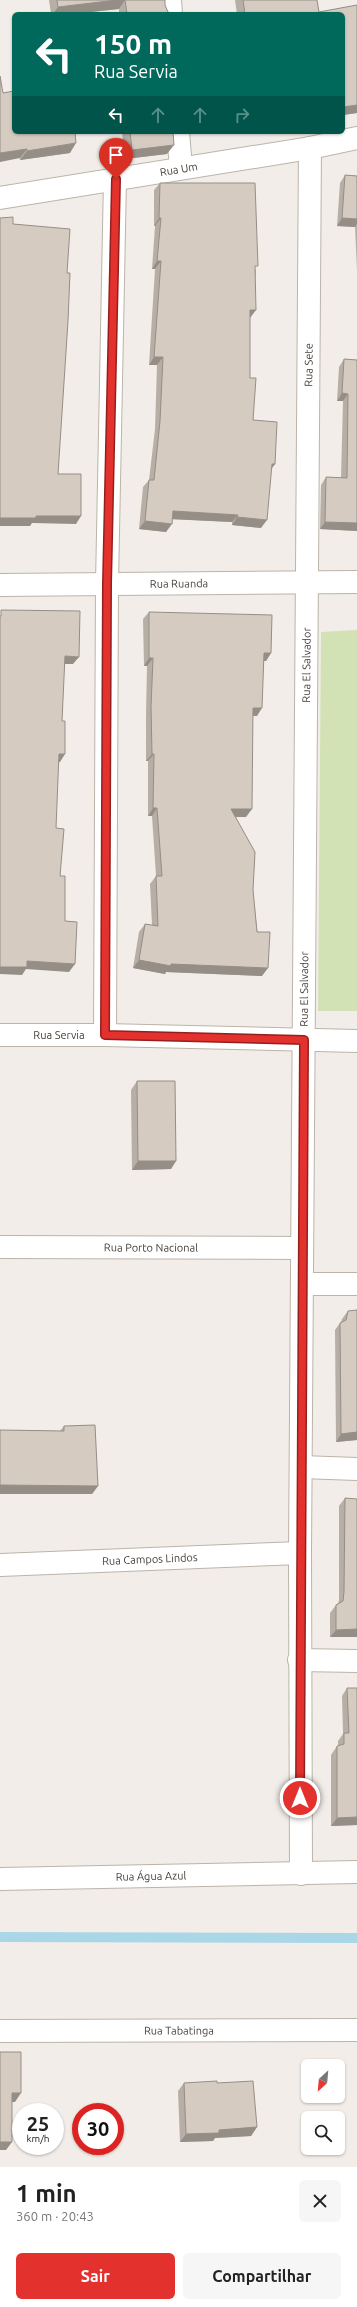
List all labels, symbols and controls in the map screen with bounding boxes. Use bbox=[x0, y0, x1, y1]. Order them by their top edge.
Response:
icon: left bbox=[28, 28, 80, 80]
text: 150 m bbox=[94, 28, 172, 59]
text: Rua Servia bbox=[94, 61, 178, 81]
icon: left bbox=[105, 104, 127, 126]
icon: ahead bbox=[147, 104, 169, 126]
icon: ahead bbox=[189, 104, 211, 126]
icon: right bbox=[231, 104, 253, 126]
pin bbox=[99, 138, 133, 179]
icon: arrive bbox=[105, 144, 127, 166]
street label: Rua Um bbox=[159, 160, 199, 178]
street label: Rua Sete bbox=[302, 343, 315, 387]
street label: Rua Ruanda bbox=[150, 577, 208, 590]
street label: Rua El Salvador bbox=[300, 627, 313, 703]
street label: Rua El Salvador bbox=[298, 950, 310, 1027]
street label: Rua Servia bbox=[33, 1029, 85, 1041]
street label: Rua Porto Nacional bbox=[104, 1241, 198, 1254]
street label: Rua Campos Lindos bbox=[102, 1551, 198, 1567]
position arrow bbox=[279, 1777, 321, 1819]
street label: Rua Água Azul bbox=[115, 1869, 187, 1883]
street label: Rua Tabatinga bbox=[144, 2024, 214, 2037]
north arrow bbox=[301, 2059, 345, 2103]
map controls bbox=[301, 2059, 345, 2155]
speed limit sign: 30 bbox=[72, 2103, 124, 2155]
button: search bbox=[301, 2111, 345, 2155]
text: 25 bbox=[27, 2112, 49, 2135]
text: km/h bbox=[26, 2133, 50, 2144]
text: 1 min bbox=[16, 2180, 77, 2207]
button: close bbox=[299, 2180, 341, 2222]
text: 360 m · 20:43 bbox=[16, 2209, 94, 2223]
button: Sair bbox=[16, 2253, 175, 2299]
button: Compartilhar bbox=[183, 2253, 341, 2299]

